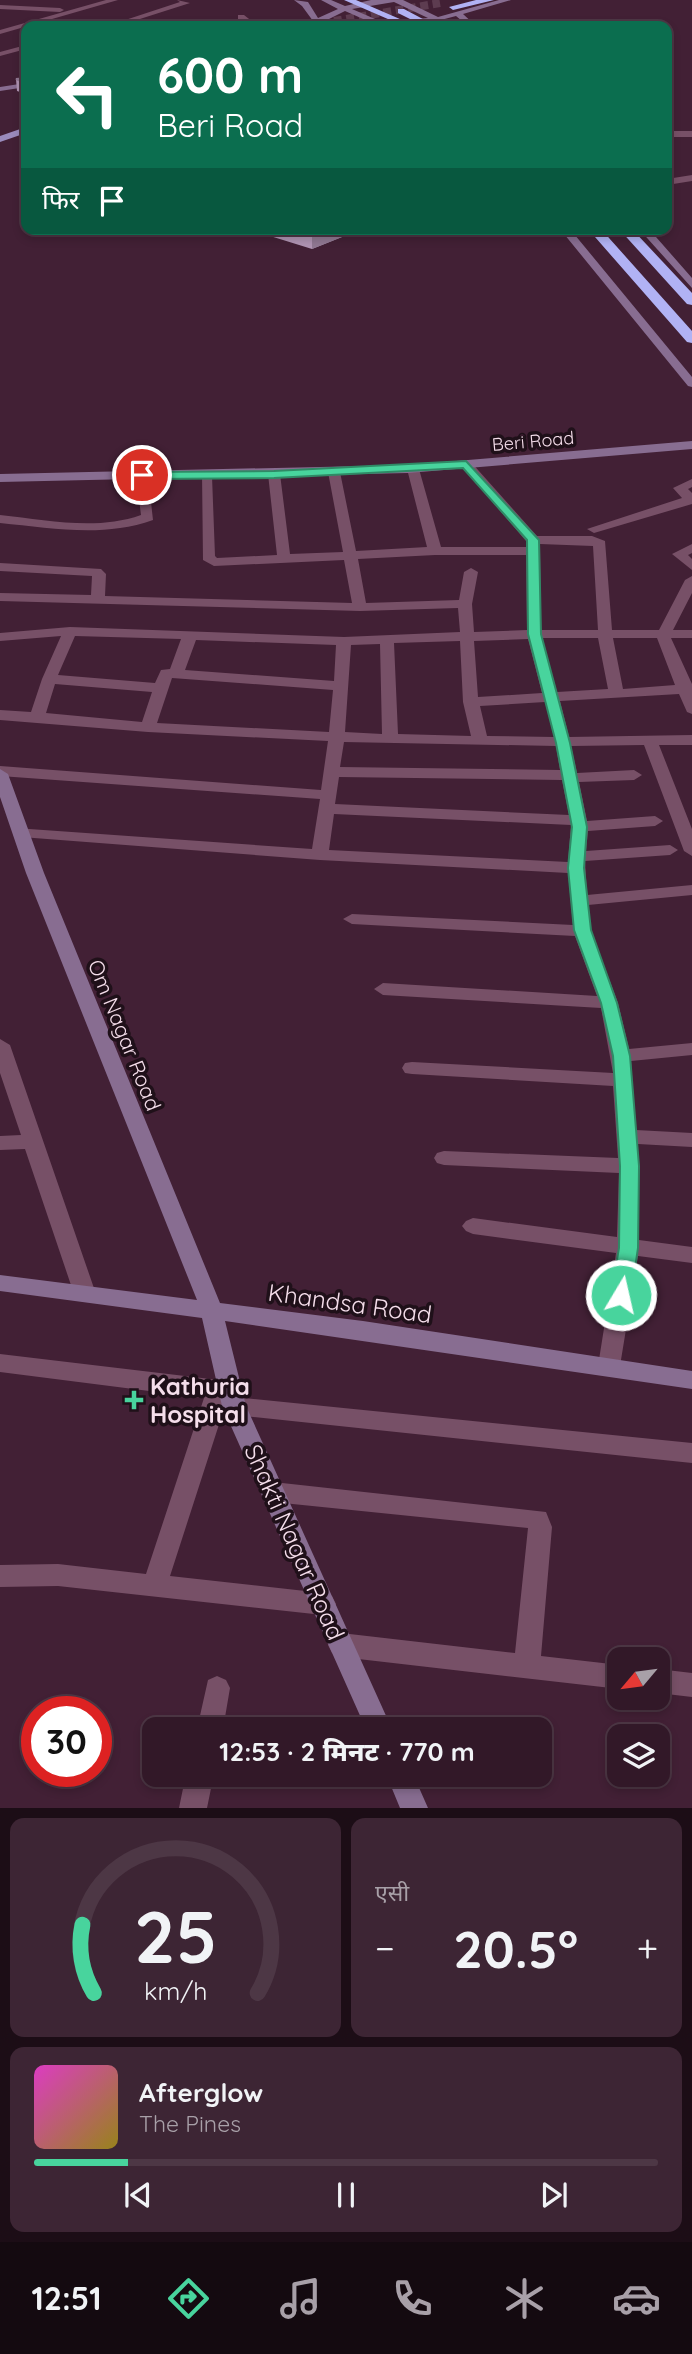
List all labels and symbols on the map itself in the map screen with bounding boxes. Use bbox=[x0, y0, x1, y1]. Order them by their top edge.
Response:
street label: Beri Road bbox=[491, 426, 575, 456]
pin bbox=[112, 445, 172, 505]
street label: Om Nagar Road bbox=[83, 956, 167, 1114]
position arrow bbox=[584, 1258, 658, 1332]
street label: Khandsa Road bbox=[266, 1277, 434, 1329]
place label: Kathuria Hospital bbox=[150, 1371, 250, 1429]
marker: Kathuria Hospital bbox=[124, 1390, 144, 1410]
street label: Shakti Nagar Road bbox=[238, 1439, 352, 1645]
north arrow bbox=[607, 1647, 670, 1710]
speed limit sign: 30 bbox=[21, 1696, 112, 1787]

